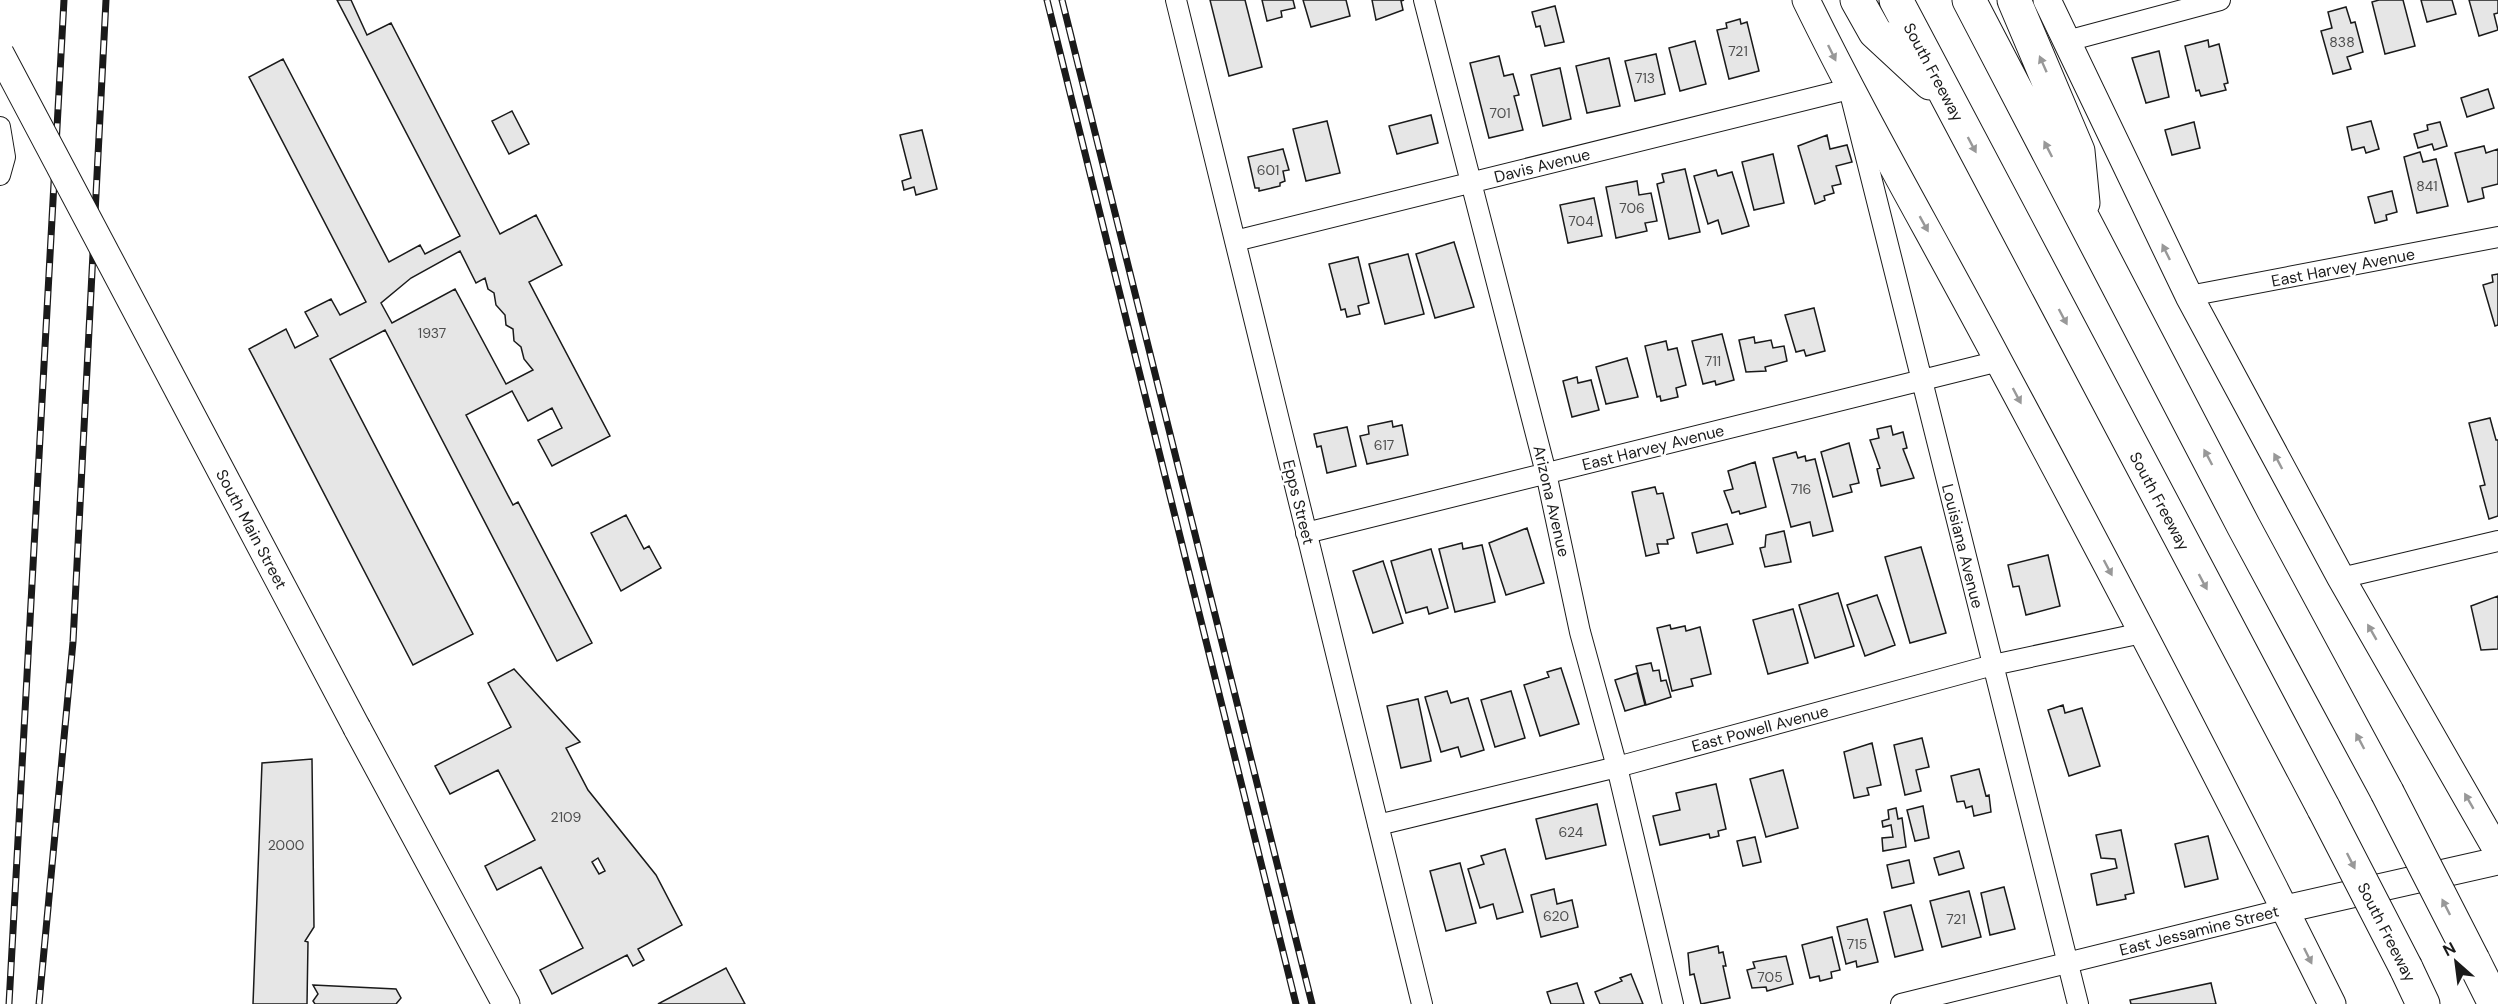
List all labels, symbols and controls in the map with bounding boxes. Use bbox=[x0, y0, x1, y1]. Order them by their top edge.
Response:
street label: South Freeway bbox=[1899, 19, 1968, 125]
house number: 838 bbox=[2329, 33, 2355, 51]
house number: 721 bbox=[1728, 42, 1748, 60]
one-way arrow bbox=[1827, 44, 1836, 61]
one-way arrow bbox=[2038, 55, 2047, 72]
house number: 713 bbox=[1635, 69, 1655, 87]
house number: 701 bbox=[1489, 104, 1511, 122]
one-way arrow bbox=[1967, 136, 1977, 153]
one-way arrow bbox=[2043, 141, 2053, 158]
street label: Davis Avenue bbox=[1492, 143, 1592, 188]
house number: 601 bbox=[1257, 161, 1279, 179]
house number: 841 bbox=[2416, 177, 2438, 195]
house number: 706 bbox=[1619, 199, 1645, 217]
house number: 704 bbox=[1568, 212, 1594, 230]
one-way arrow bbox=[1919, 216, 1929, 233]
street label: East Harvey Avenue bbox=[2270, 243, 2417, 292]
one-way arrow bbox=[2162, 244, 2171, 261]
one-way arrow bbox=[2058, 309, 2068, 326]
house number: 1937 bbox=[418, 324, 446, 342]
house number: 711 bbox=[1705, 352, 1721, 370]
one-way arrow bbox=[2012, 387, 2022, 404]
street label: East Harvey Avenue bbox=[1580, 420, 1726, 475]
house number: 617 bbox=[1374, 436, 1394, 454]
street label: Arizona Avenue bbox=[1528, 443, 1575, 559]
street label: South Freeway bbox=[2125, 448, 2194, 554]
one-way arrow bbox=[2203, 448, 2212, 465]
one-way arrow bbox=[2273, 453, 2283, 470]
street label: Epps Street bbox=[1278, 458, 1319, 547]
street label: South Main Street bbox=[211, 466, 292, 593]
house number: 716 bbox=[1791, 480, 1811, 498]
street label: Louisiana Avenue bbox=[1937, 482, 1988, 611]
one-way arrow bbox=[2103, 560, 2112, 577]
one-way arrow bbox=[2198, 574, 2208, 591]
one-way arrow bbox=[2367, 624, 2378, 640]
street label: East Powell Avenue bbox=[1689, 700, 1831, 757]
one-way arrow bbox=[2355, 732, 2365, 749]
one-way arrow bbox=[2464, 793, 2474, 810]
house number: 2109 bbox=[551, 808, 582, 826]
house number: 624 bbox=[1559, 823, 1584, 841]
house number: 2000 bbox=[268, 836, 304, 854]
one-way arrow bbox=[2346, 853, 2356, 870]
street label: South Freeway bbox=[2352, 879, 2421, 986]
one-way arrow bbox=[2441, 899, 2451, 916]
street label: East Jessamine Street bbox=[2117, 900, 2281, 960]
house number: 620 bbox=[1543, 907, 1569, 925]
house number: 721 bbox=[1946, 910, 1966, 928]
north arrow bbox=[2426, 932, 2486, 992]
house number: 715 bbox=[1847, 935, 1867, 953]
text: N bbox=[2439, 937, 2459, 961]
one-way arrow bbox=[2303, 948, 2313, 965]
house number: 705 bbox=[1757, 968, 1783, 986]

